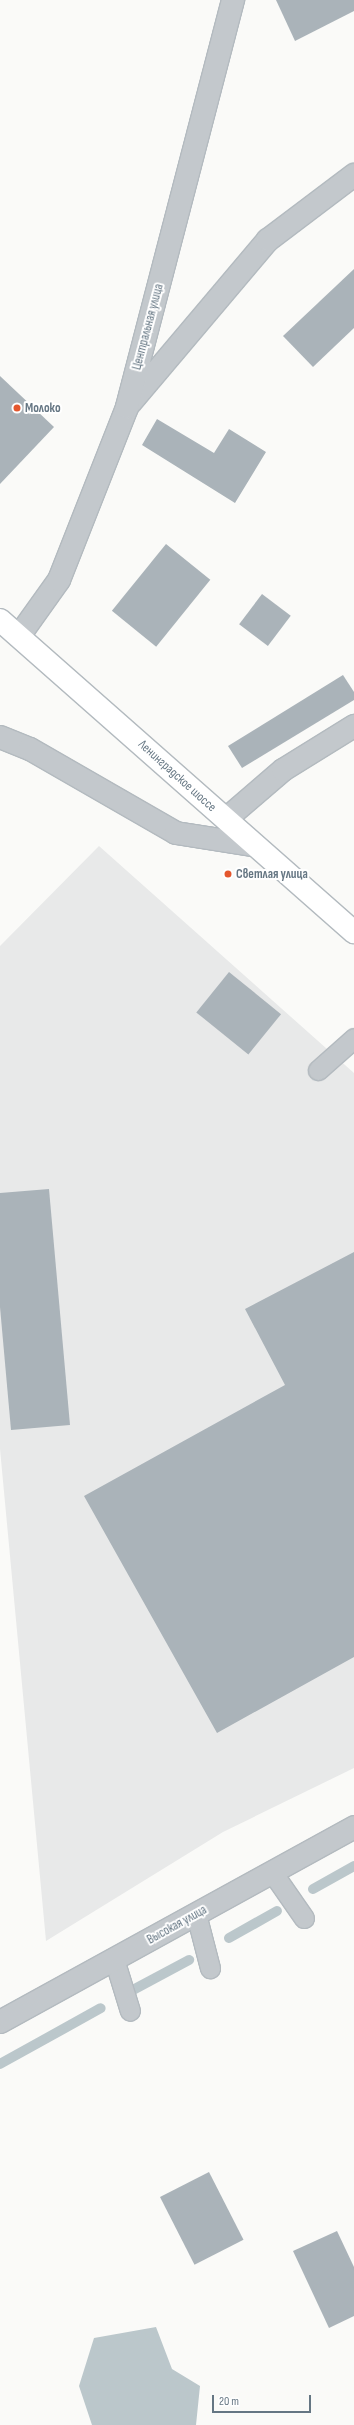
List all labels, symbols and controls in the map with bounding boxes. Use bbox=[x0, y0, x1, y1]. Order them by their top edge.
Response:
street label: Центральная улица bbox=[129, 282, 167, 372]
place label: Молоко bbox=[25, 400, 61, 416]
marker: Молоко bbox=[12, 403, 22, 413]
street label: Ленинградское шоссе bbox=[135, 737, 219, 815]
place label: Светлая улица bbox=[236, 866, 308, 882]
marker: Светлая улица bbox=[223, 869, 233, 879]
street label: Высокая улица bbox=[144, 1902, 210, 1948]
scale bar bbox=[214, 2387, 313, 2413]
text: 20 m bbox=[219, 2394, 239, 2409]

